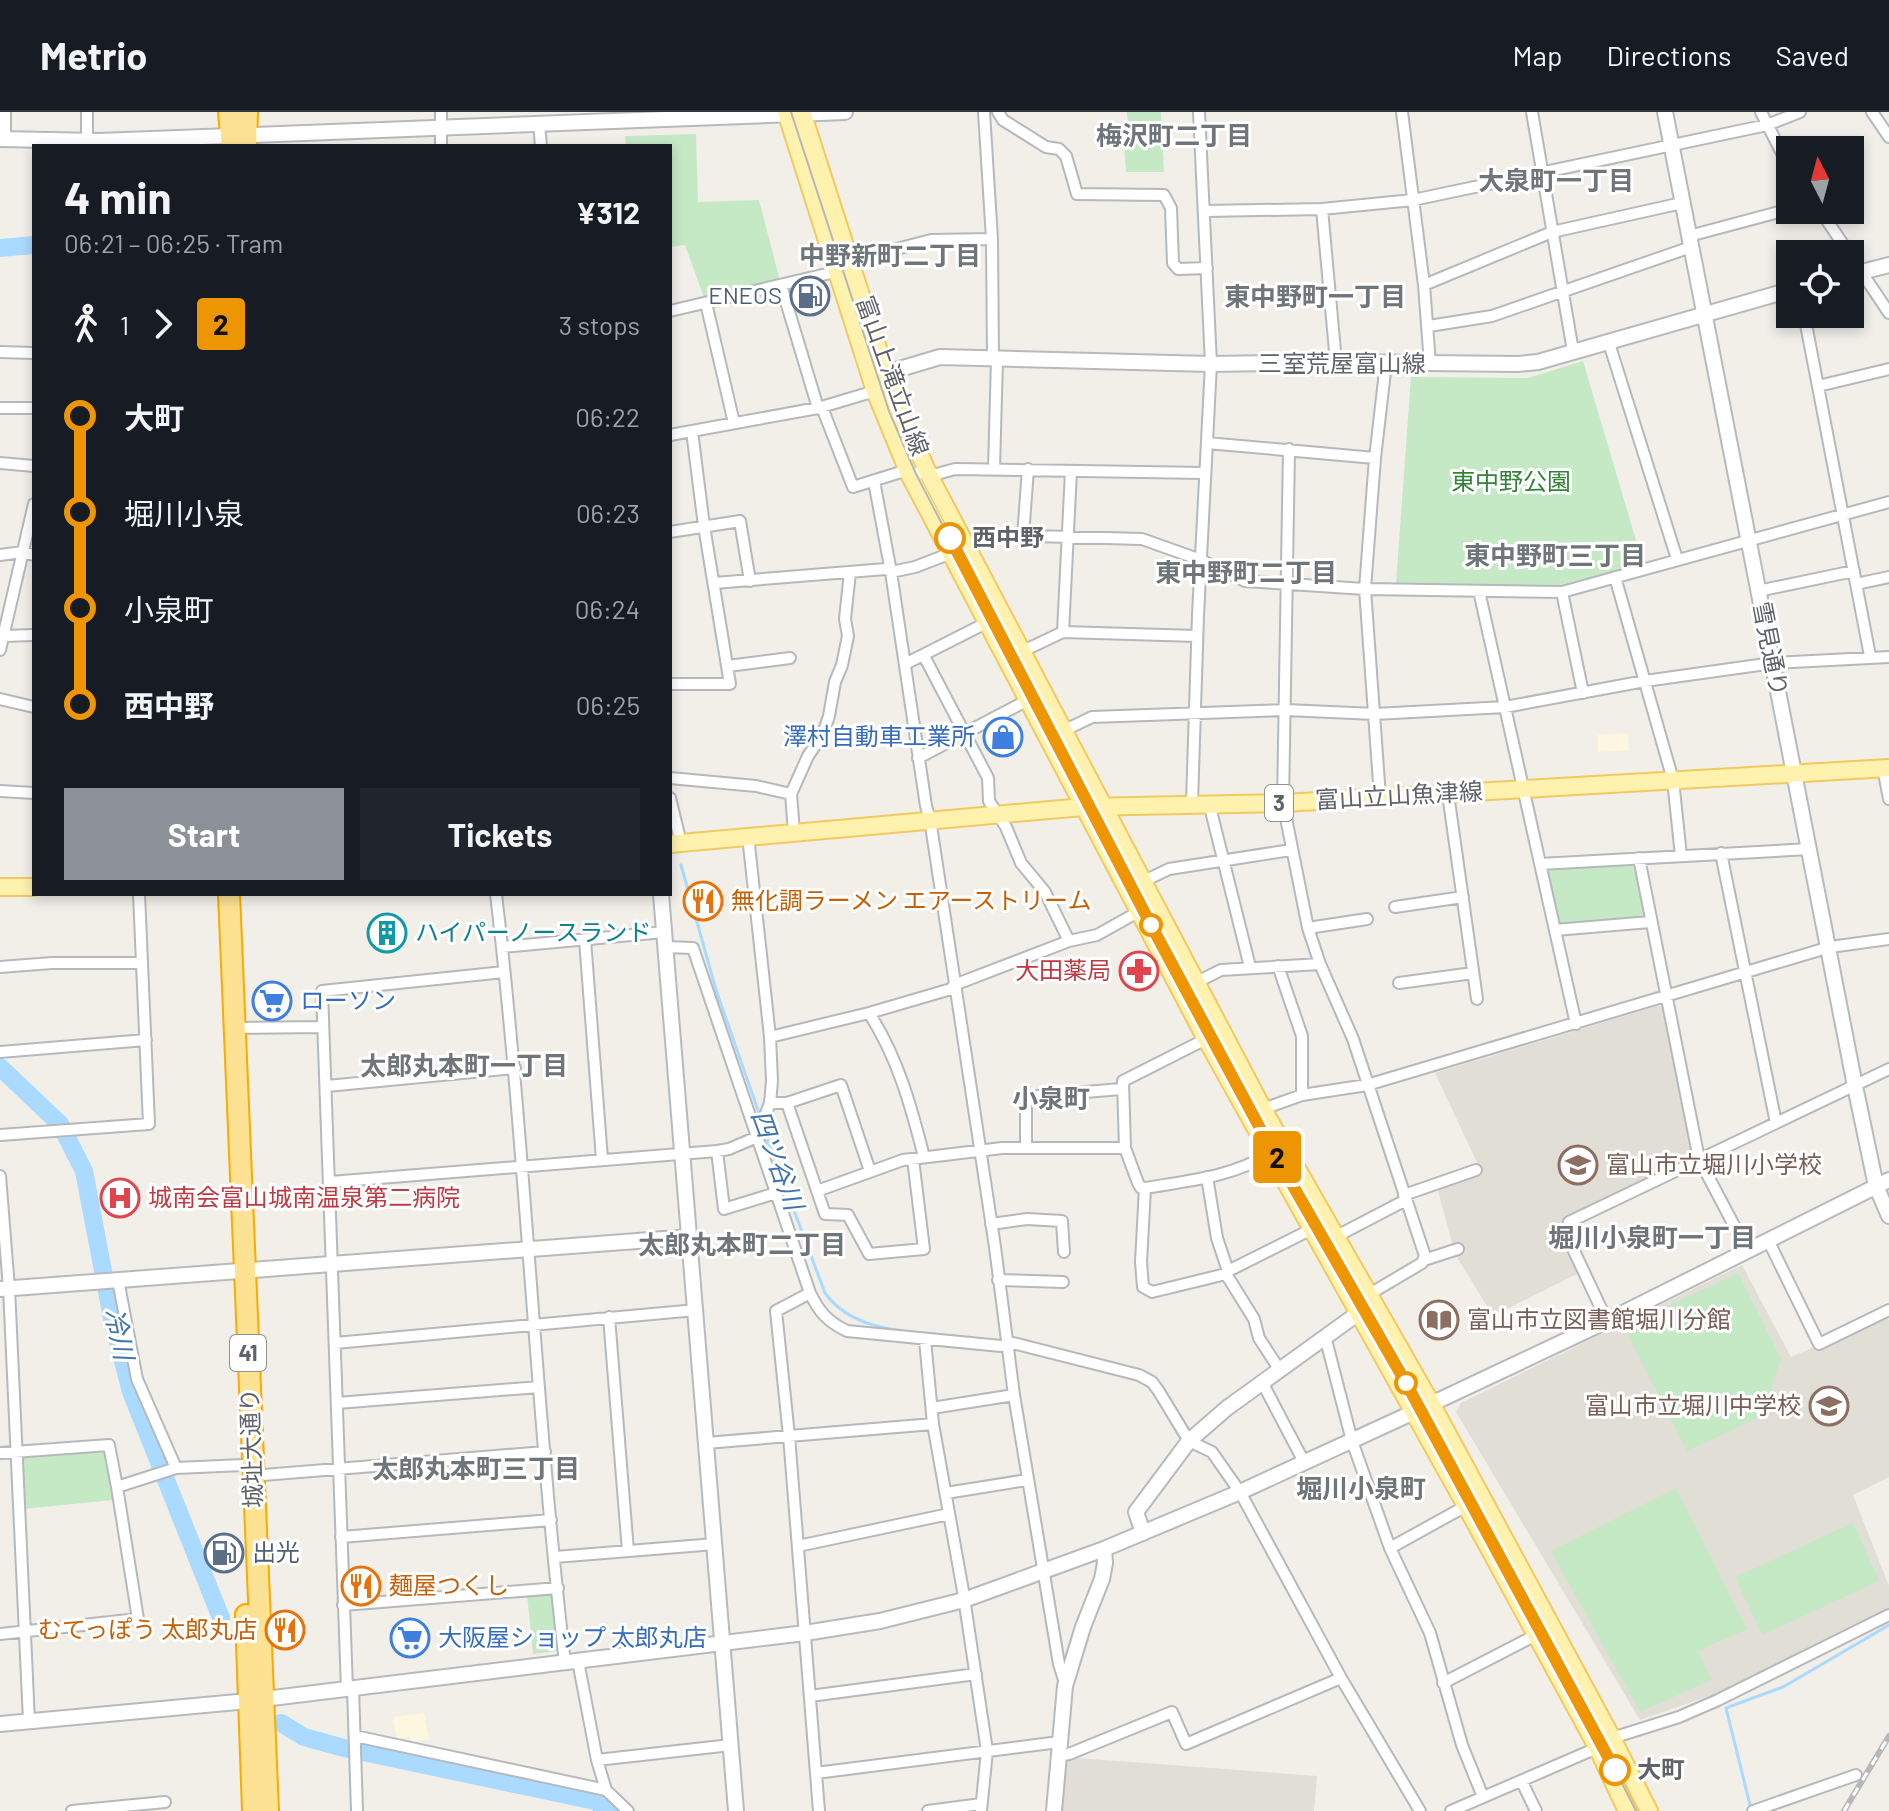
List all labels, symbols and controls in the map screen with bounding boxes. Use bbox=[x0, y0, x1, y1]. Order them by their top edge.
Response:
text: Metrio bbox=[40, 32, 147, 78]
text: Map bbox=[1513, 38, 1562, 72]
text: Directions bbox=[1606, 38, 1732, 72]
text: Saved bbox=[1776, 38, 1849, 72]
district label: 梅沢町二丁目 bbox=[1096, 119, 1252, 150]
north arrow bbox=[1776, 136, 1864, 224]
map controls bbox=[1776, 136, 1864, 328]
district label: 大泉町一丁目 bbox=[1478, 164, 1634, 195]
text: 4 min bbox=[64, 170, 171, 223]
text: ¥312 bbox=[576, 194, 640, 230]
text: 06:21 – 06:25 · Tram bbox=[64, 227, 283, 258]
district label: 中野新町二丁目 bbox=[799, 239, 981, 270]
button: locate bbox=[1776, 240, 1864, 328]
fuel station icon: ENEOS bbox=[789, 275, 831, 317]
place label: ENEOS bbox=[708, 280, 782, 309]
district label: 東中野町一丁目 bbox=[1224, 280, 1406, 311]
street label: 富山上滝立山線 bbox=[851, 292, 936, 459]
icon: walk bbox=[64, 302, 108, 346]
icon: forward bbox=[141, 302, 185, 346]
text: 2 bbox=[213, 307, 229, 341]
text: 1 bbox=[120, 309, 129, 340]
text: 3 stops bbox=[559, 309, 640, 340]
street label: 三室荒屋富山線 bbox=[1258, 348, 1426, 377]
text: 大町 bbox=[124, 399, 184, 435]
text: 06:22 bbox=[575, 401, 640, 432]
park label: 東中野公園 bbox=[1451, 466, 1571, 495]
text: 堀川小泉 bbox=[124, 495, 244, 531]
text: 06:23 bbox=[576, 497, 640, 528]
place label: 西中野 bbox=[972, 522, 1044, 551]
marker: 西中野 bbox=[935, 523, 965, 553]
district label: 東中野町三丁目 bbox=[1464, 539, 1646, 570]
district label: 東中野町二丁目 bbox=[1155, 556, 1337, 587]
text: 小泉町 bbox=[124, 591, 214, 627]
text: 06:24 bbox=[575, 593, 640, 624]
street label: 雪見通り bbox=[1748, 599, 1795, 699]
text: 西中野 bbox=[124, 687, 214, 723]
text: 06:25 bbox=[576, 689, 640, 720]
shop icon: 澤村自動車工業所 bbox=[982, 716, 1024, 758]
place label: 澤村自動車工業所 bbox=[783, 721, 975, 750]
street label: 富山立山魚津線 bbox=[1314, 776, 1484, 813]
road number: 3 bbox=[1265, 785, 1293, 821]
button: Start bbox=[64, 788, 344, 880]
button: Tickets bbox=[360, 788, 640, 880]
restaurant icon: 無化調ラーメン エアーストリーム bbox=[682, 880, 724, 922]
place label: 無化調ラーメン エアーストリーム bbox=[731, 885, 1091, 914]
building icon: ハイパーノースランド bbox=[366, 912, 408, 954]
unlabelled marker bbox=[1140, 914, 1162, 936]
place label: ハイパーノースランド bbox=[415, 917, 651, 946]
pharmacy icon: 大田薬局 bbox=[1118, 950, 1160, 992]
place label: 大田薬局 bbox=[1015, 955, 1111, 984]
supermarket icon: ローソン bbox=[251, 980, 293, 1022]
place label: ローソン bbox=[300, 985, 396, 1014]
district label: 太郎丸本町一丁目 bbox=[360, 1049, 568, 1080]
district label: 小泉町 bbox=[1012, 1082, 1090, 1113]
water label: 四ツ谷川 bbox=[746, 1105, 812, 1216]
line badge: 2 bbox=[1251, 1131, 1303, 1183]
text: 2 bbox=[1269, 1140, 1285, 1174]
school or university icon: 富山市立堀川小学校 bbox=[1557, 1144, 1599, 1186]
place label: 富山市立堀川小学校 bbox=[1606, 1149, 1822, 1178]
hospital icon: 城南会富山城南温泉第二病院 bbox=[99, 1177, 141, 1219]
place label: 城南会富山城南温泉第二病院 bbox=[148, 1182, 460, 1211]
district label: 堀川小泉町一丁目 bbox=[1548, 1221, 1756, 1252]
district label: 太郎丸本町二丁目 bbox=[638, 1228, 846, 1259]
library icon: 富山市立図書館堀川分館 bbox=[1418, 1299, 1460, 1341]
place label: 富山市立図書館堀川分館 bbox=[1467, 1304, 1731, 1333]
water label: 冷川 bbox=[100, 1305, 142, 1365]
road number: 41 bbox=[230, 1335, 266, 1371]
unlabelled marker bbox=[1395, 1372, 1417, 1394]
school or university icon: 富山市立堀川中学校 bbox=[1808, 1385, 1850, 1427]
street label: 城址大通り bbox=[234, 1388, 267, 1509]
place label: 富山市立堀川中学校 bbox=[1585, 1390, 1801, 1419]
district label: 太郎丸本町三丁目 bbox=[372, 1452, 580, 1483]
district label: 堀川小泉町 bbox=[1296, 1472, 1426, 1503]
fuel station icon: 出光 bbox=[203, 1532, 245, 1574]
place label: 出光 bbox=[252, 1537, 300, 1566]
restaurant icon: 麺屋つくし bbox=[340, 1565, 382, 1607]
place label: 麺屋つくし bbox=[389, 1570, 509, 1599]
restaurant icon: むてっぽう 太郎丸店 bbox=[264, 1609, 306, 1651]
place label: むてっぽう 太郎丸店 bbox=[38, 1614, 257, 1643]
supermarket icon: 大阪屋ショップ 太郎丸店 bbox=[389, 1617, 431, 1659]
place label: 大阪屋ショップ 太郎丸店 bbox=[438, 1622, 707, 1651]
place label: 大町 bbox=[1637, 1754, 1685, 1783]
marker: 大町 bbox=[1600, 1755, 1630, 1785]

